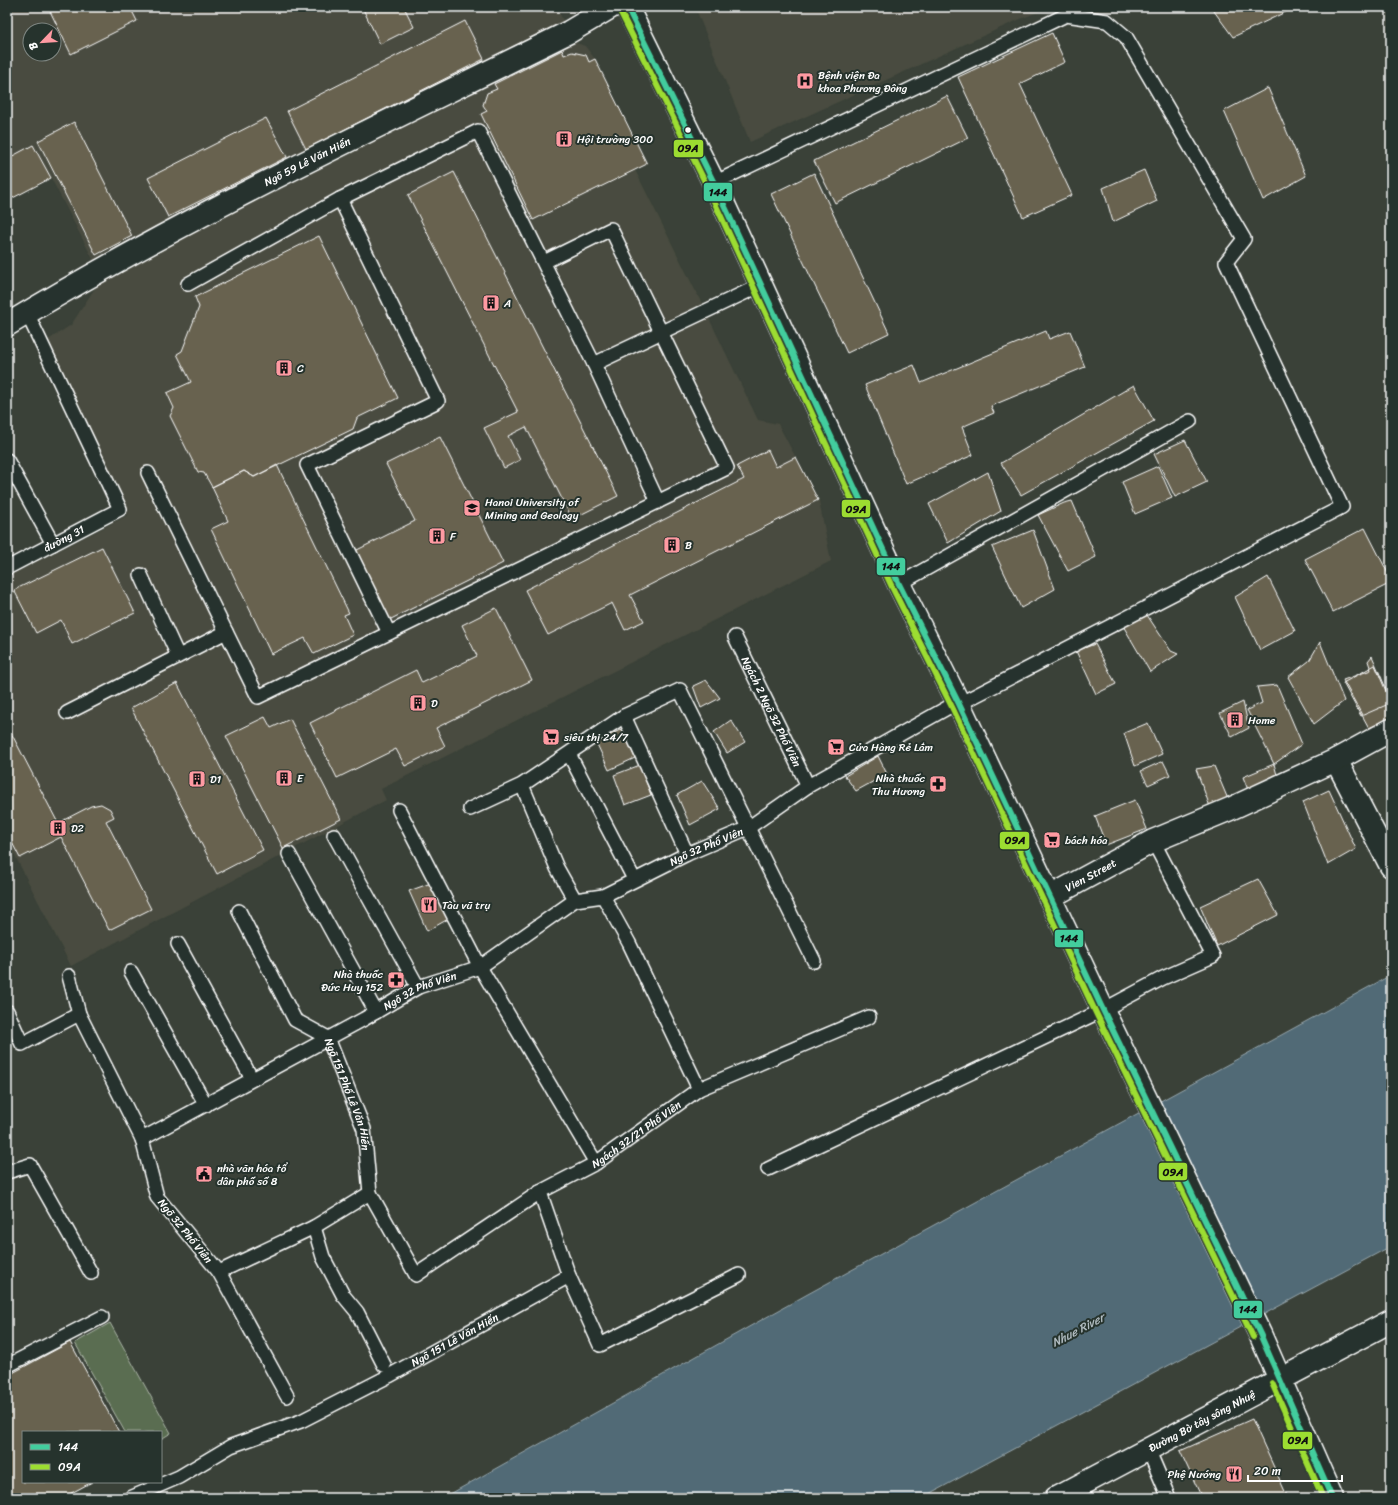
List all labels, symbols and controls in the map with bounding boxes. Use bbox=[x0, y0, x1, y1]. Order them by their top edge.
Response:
north arrow bbox=[22, 22, 62, 62]
text: B bbox=[23, 39, 43, 53]
place label: Bệnh viện Đa khoa Phương Đông bbox=[818, 66, 908, 98]
hospital icon: Bệnh viện Đa khoa Phương Đông bbox=[795, 71, 815, 91]
unlabelled marker bbox=[683, 125, 693, 135]
building icon: Hội trường 300 bbox=[554, 129, 574, 149]
place label: Hội trường 300 bbox=[577, 130, 653, 149]
street label: Ngõ 59 Lê Văn Hiến bbox=[260, 132, 354, 191]
line badge: 09A bbox=[673, 139, 704, 158]
text: 09A bbox=[678, 139, 698, 158]
line badge: 144 bbox=[703, 182, 733, 202]
text: 144 bbox=[709, 183, 727, 202]
building icon: A bbox=[481, 293, 501, 313]
place label: A bbox=[503, 294, 511, 313]
building icon: C bbox=[274, 358, 294, 378]
place label: C bbox=[297, 359, 304, 378]
place label: Hanoi University of Mining and Geology bbox=[485, 493, 580, 525]
school or university icon: Hanoi University of Mining and Geology bbox=[462, 498, 482, 518]
line badge: 09A bbox=[841, 499, 871, 518]
text: 09A bbox=[846, 500, 866, 519]
street label: đường 31 bbox=[40, 520, 88, 557]
building icon: F bbox=[427, 526, 447, 546]
place label: F bbox=[450, 527, 457, 546]
building icon: B bbox=[662, 535, 682, 555]
place label: B bbox=[685, 536, 692, 555]
line badge: 144 bbox=[876, 557, 906, 576]
text: 144 bbox=[882, 557, 900, 576]
street label: Ngách 2 Ngõ 32 Phố Viên bbox=[736, 653, 807, 770]
building icon: D bbox=[408, 693, 428, 713]
place label: D bbox=[431, 694, 438, 713]
building icon: Home bbox=[1225, 710, 1245, 730]
place label: Home bbox=[1248, 711, 1276, 730]
supermarket icon: siêu thị 24/7 bbox=[541, 727, 561, 747]
place label: siêu thị 24/7 bbox=[563, 728, 629, 747]
supermarket icon: Cửa Hàng Rẻ Lắm bbox=[826, 737, 846, 757]
place label: Cửa Hàng Rẻ Lắm bbox=[849, 738, 934, 757]
building icon: E bbox=[274, 768, 294, 788]
building icon: D1 bbox=[187, 769, 207, 789]
place label: E bbox=[297, 769, 304, 788]
place label: Nhà thuốc Thu Hương bbox=[872, 769, 925, 801]
place label: D1 bbox=[210, 770, 222, 789]
pharmacy icon: Nhà thuốc Thu Hương bbox=[928, 774, 948, 794]
building icon: D2 bbox=[48, 818, 68, 838]
place label: D2 bbox=[71, 819, 85, 838]
street label: Ngõ 32 Phố Viên bbox=[666, 822, 746, 871]
supermarket icon: bách hóa bbox=[1042, 830, 1062, 850]
line badge: 09A bbox=[999, 831, 1030, 850]
text: 09A bbox=[1005, 831, 1025, 850]
place label: bách hóa bbox=[1065, 831, 1108, 850]
street label: Vien Street bbox=[1061, 853, 1120, 897]
restaurant icon: Tàu vũ trụ bbox=[419, 895, 439, 915]
place label: Tàu vũ trụ bbox=[442, 896, 491, 915]
line badge: 144 bbox=[1054, 929, 1084, 948]
text: 144 bbox=[1060, 929, 1078, 948]
place label: Nhà thuốc Đức Huy 152 bbox=[321, 965, 384, 997]
street label: Ngõ 32 Phố Viên bbox=[379, 966, 459, 1015]
pharmacy icon: Nhà thuốc Đức Huy 152 bbox=[386, 970, 406, 990]
street label: Ngõ 151 Phố Lê Văn Hiến bbox=[319, 1035, 375, 1151]
street label: Ngách 32/21 Phố Viên bbox=[588, 1095, 685, 1173]
place label: nhà văn hóa tổ dân phố số 8 bbox=[217, 1159, 289, 1191]
line badge: 09A bbox=[1158, 1162, 1188, 1181]
text: 09A bbox=[1163, 1163, 1183, 1182]
public building icon: nhà văn hóa tổ dân phố số 8 bbox=[194, 1164, 214, 1184]
street label: Ngõ 32 Phố Viên bbox=[153, 1194, 217, 1268]
line badge: 144 bbox=[1233, 1300, 1263, 1319]
text: 144 bbox=[1239, 1300, 1257, 1319]
water label: Nhue River bbox=[1047, 1306, 1110, 1353]
street label: Ngõ 151 Lê Văn Hiến bbox=[407, 1308, 502, 1372]
street label: Đường Bờ tây sông Nhuệ bbox=[1145, 1385, 1259, 1457]
legend bbox=[22, 1431, 162, 1483]
line badge: 09A bbox=[1282, 1431, 1313, 1450]
text: 09A bbox=[1288, 1431, 1308, 1450]
text: 144 bbox=[58, 1436, 79, 1458]
text: 09A bbox=[58, 1456, 81, 1478]
scale bar bbox=[1248, 1457, 1342, 1483]
text: 20 m bbox=[1254, 1460, 1281, 1482]
restaurant icon: Phệ Nướng bbox=[1224, 1464, 1244, 1484]
place label: Phệ Nướng bbox=[1168, 1465, 1221, 1484]

